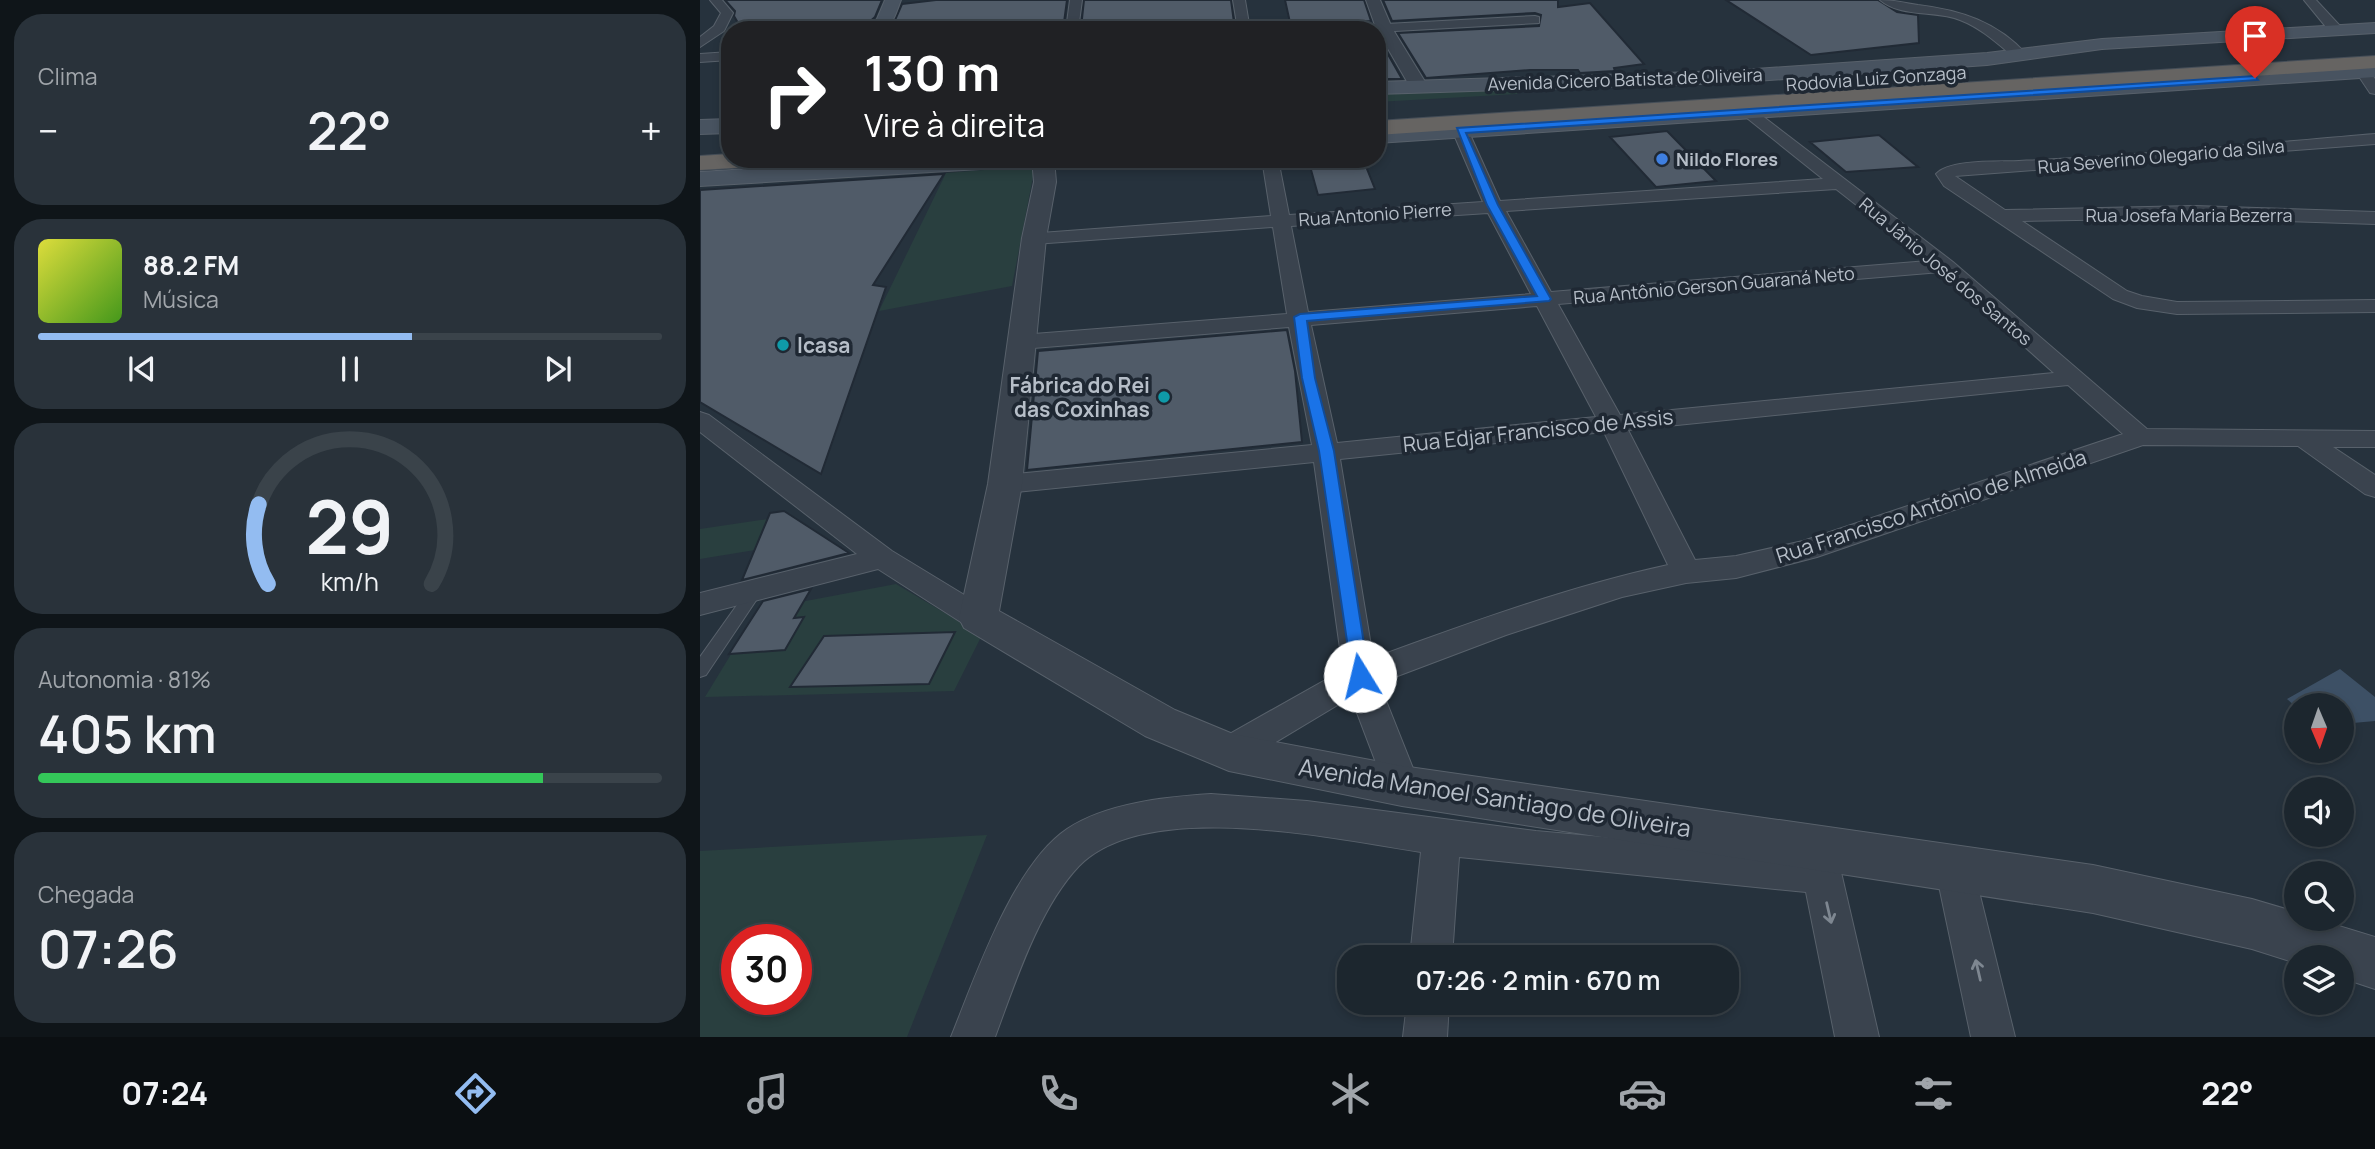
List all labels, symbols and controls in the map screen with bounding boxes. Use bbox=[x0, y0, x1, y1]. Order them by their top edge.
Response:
pin bbox=[2225, 6, 2285, 78]
icon: arrive bbox=[2236, 17, 2274, 55]
text: 130 m bbox=[864, 39, 1000, 106]
icon: right bbox=[749, 49, 840, 140]
text: Clima bbox=[38, 60, 97, 92]
street label: Rodovia Luiz Gonzaga bbox=[1785, 60, 1967, 96]
street label: Avenida Cicero Batista de Oliveira bbox=[1487, 62, 1763, 96]
text: 22° bbox=[307, 95, 392, 166]
text: Vire à direita bbox=[864, 103, 1045, 147]
text: − bbox=[38, 104, 59, 156]
text: + bbox=[640, 104, 662, 156]
street label: Rua Severino Olegario da Silva bbox=[2037, 133, 2285, 179]
place label: Nildo Flores bbox=[1676, 147, 1778, 171]
marker: Nildo Flores bbox=[1654, 151, 1670, 167]
street label: Rua Jânio José dos Santos bbox=[1855, 192, 2037, 350]
street label: Rua Antonio Pierre bbox=[1298, 197, 1452, 231]
street label: Rua Josefa Maria Bezerra bbox=[2085, 203, 2293, 227]
text: 88.2 FM bbox=[143, 247, 239, 283]
street label: Rua Antônio Gerson Guaraná Neto bbox=[1572, 261, 1856, 309]
text: Música bbox=[143, 283, 219, 315]
place label: Icasa bbox=[797, 331, 850, 359]
marker: Icasa bbox=[775, 337, 791, 353]
icon: previous bbox=[123, 350, 161, 388]
icon: pause bbox=[331, 350, 369, 388]
icon: next bbox=[539, 350, 577, 388]
place label: Fábrica do Rei das Coxinhas bbox=[1009, 371, 1150, 423]
marker: Fábrica do Rei das Coxinhas bbox=[1156, 389, 1172, 405]
street label: Rua Edjar Francisco de Assis bbox=[1401, 402, 1675, 458]
street label: Rua Francisco Antônio de Almeida bbox=[1772, 442, 2090, 570]
text: 29 bbox=[306, 477, 394, 577]
text: km/h bbox=[321, 564, 379, 599]
position arrow bbox=[1323, 639, 1397, 713]
text: Autonomia · 81% bbox=[38, 663, 211, 695]
north arrow bbox=[2284, 693, 2354, 763]
map controls bbox=[2284, 693, 2354, 1015]
text: 405 km bbox=[38, 698, 217, 769]
street label: Avenida Manoel Santiago de Oliveira bbox=[1296, 750, 1694, 844]
button: sound bbox=[2284, 777, 2354, 847]
button: search bbox=[2284, 861, 2354, 931]
text: Chegada bbox=[38, 878, 134, 910]
one-way arrow bbox=[1823, 901, 1837, 924]
text: 07:26 bbox=[38, 913, 178, 984]
speed limit sign: 30 bbox=[721, 924, 812, 1015]
button: layers bbox=[2284, 945, 2354, 1015]
one-way arrow bbox=[1971, 960, 1984, 982]
text: 07:26 · 2 min · 670 m bbox=[1415, 962, 1661, 998]
icon: directions bbox=[451, 1069, 500, 1118]
icon: music bbox=[743, 1069, 792, 1118]
icon: phone bbox=[1034, 1069, 1083, 1118]
icon: climate bbox=[1326, 1069, 1375, 1118]
icon: car bbox=[1618, 1069, 1667, 1118]
icon: filters bbox=[1909, 1069, 1958, 1118]
text: 07:24 bbox=[121, 1071, 208, 1115]
text: 22° bbox=[2201, 1071, 2254, 1115]

